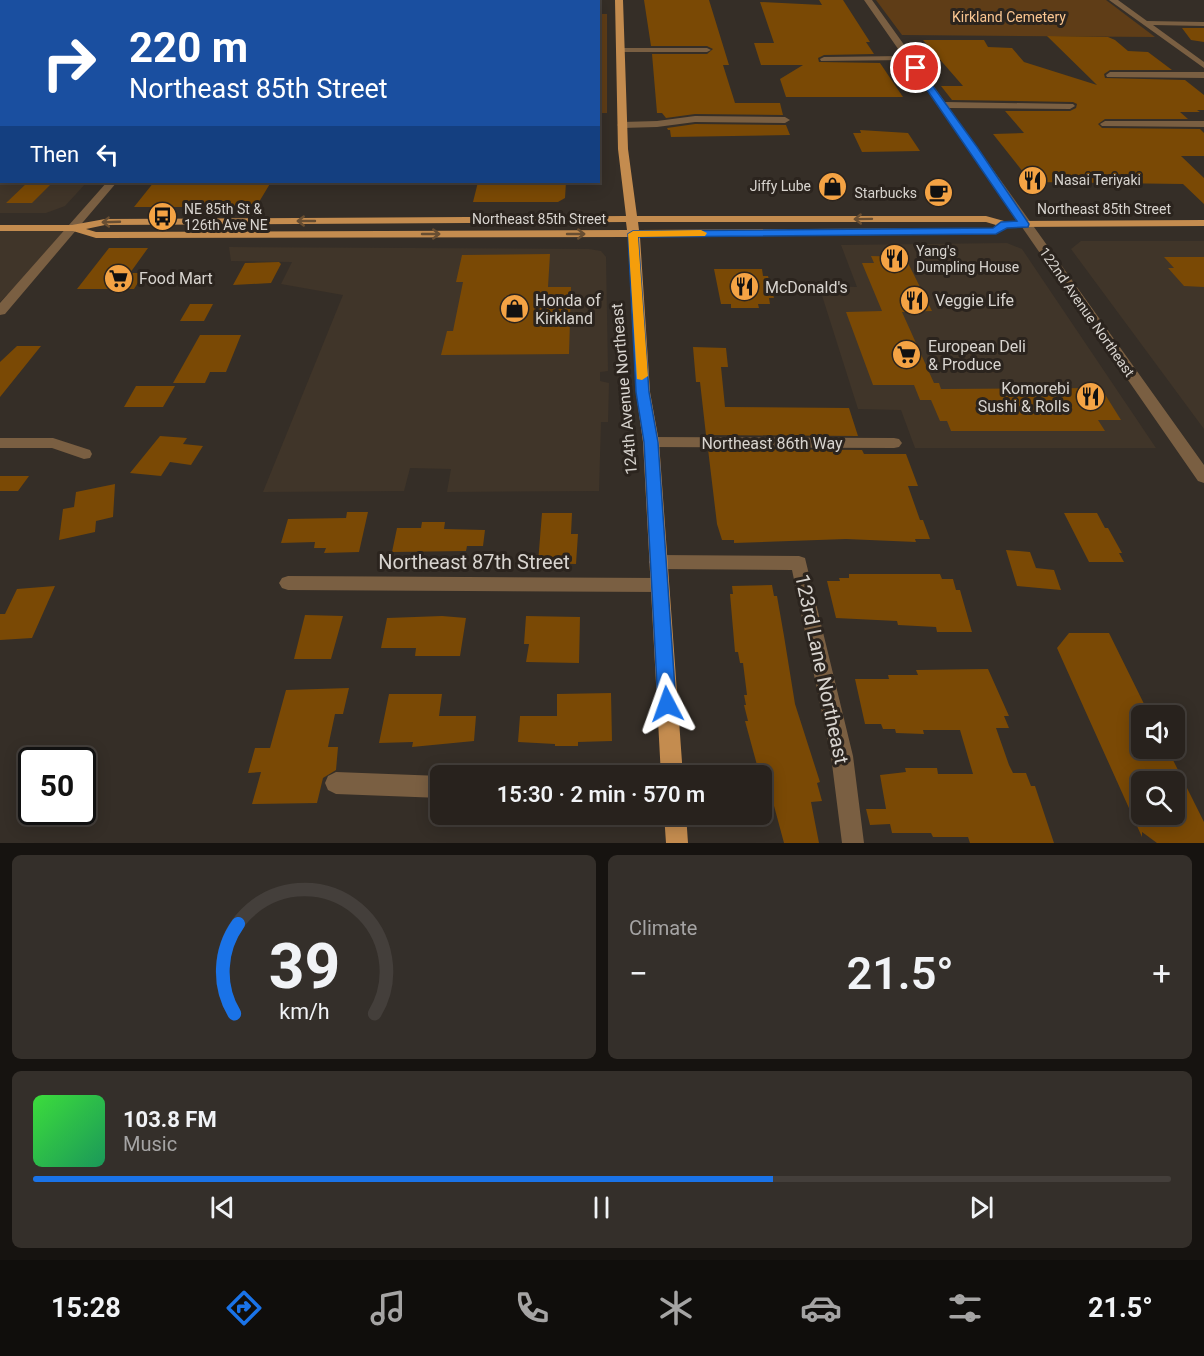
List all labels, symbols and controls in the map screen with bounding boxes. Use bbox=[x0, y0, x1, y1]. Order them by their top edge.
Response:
park label: Kirkland Cemetery bbox=[952, 9, 1066, 25]
text: 220 m bbox=[129, 23, 248, 72]
icon: right bbox=[30, 24, 108, 102]
pin bbox=[890, 42, 941, 93]
icon: arrive bbox=[899, 51, 932, 84]
text: Northeast 85th Street bbox=[129, 73, 388, 105]
icon: left bbox=[91, 138, 124, 171]
text: Then bbox=[30, 142, 79, 167]
restaurant icon: Nasai Teriyaki bbox=[1017, 164, 1049, 196]
shop icon: Jiffy Lube bbox=[816, 170, 848, 202]
place label: Nasai Teriyaki bbox=[1054, 172, 1141, 188]
cafe icon: Starbucks bbox=[922, 177, 954, 209]
place label: Jiffy Lube bbox=[750, 178, 811, 194]
place label: Starbucks bbox=[855, 185, 917, 201]
bus stop icon: NE 85th St & 126th Ave NE bbox=[147, 201, 179, 233]
place label: NE 85th St & 126th Ave NE bbox=[184, 201, 268, 233]
street label: Northeast 85th Street bbox=[1037, 201, 1171, 217]
street label: Northeast 85th Street bbox=[472, 211, 606, 227]
one-way arrow bbox=[853, 213, 873, 225]
one-way arrow bbox=[296, 215, 316, 227]
one-way arrow bbox=[102, 217, 121, 228]
one-way arrow bbox=[421, 228, 441, 240]
one-way arrow bbox=[565, 228, 585, 240]
restaurant icon: Yang's Dumpling House bbox=[879, 243, 911, 275]
place label: Yang's Dumpling House bbox=[916, 243, 1019, 275]
street label: 122nd Avenue Northeast bbox=[1036, 244, 1138, 380]
supermarket icon: Food Mart bbox=[102, 262, 134, 294]
place label: Food Mart bbox=[139, 269, 213, 288]
restaurant icon: McDonald's bbox=[728, 271, 760, 303]
place label: McDonald's bbox=[765, 278, 848, 297]
restaurant icon: Veggie Life bbox=[898, 284, 930, 316]
place label: Honda of Kirkland bbox=[535, 291, 601, 328]
place label: Veggie Life bbox=[935, 291, 1014, 310]
shop icon: Honda of Kirkland bbox=[498, 293, 530, 325]
street label: 124th Avenue Northeast bbox=[607, 302, 641, 476]
place label: European Deli & Produce bbox=[928, 337, 1026, 374]
supermarket icon: European Deli & Produce bbox=[891, 339, 923, 371]
place label: Komorebi Sushi & Rolls bbox=[978, 379, 1070, 416]
restaurant icon: Komorebi Sushi & Rolls bbox=[1075, 381, 1107, 413]
street label: Northeast 86th Way bbox=[701, 434, 843, 453]
street label: Northeast 87th Street bbox=[378, 550, 570, 574]
street label: 123rd Lane Northeast bbox=[790, 572, 854, 766]
position arrow bbox=[635, 672, 699, 736]
map controls bbox=[1131, 705, 1185, 825]
button: sound bbox=[1131, 705, 1185, 759]
speed limit sign: 50 bbox=[18, 747, 96, 825]
button: search bbox=[1131, 771, 1185, 825]
text: 15:30 · 2 min · 570 m bbox=[497, 782, 705, 807]
text: Climate bbox=[629, 916, 697, 940]
text: 39 bbox=[268, 930, 340, 1003]
text: 21.5° bbox=[846, 947, 954, 1000]
text: − bbox=[629, 954, 648, 993]
text: + bbox=[1152, 954, 1171, 993]
text: km/h bbox=[279, 999, 329, 1024]
text: 103.8 FM bbox=[123, 1107, 217, 1132]
text: Music bbox=[123, 1132, 177, 1156]
icon: previous bbox=[206, 1191, 239, 1224]
icon: pause bbox=[585, 1191, 618, 1224]
icon: next bbox=[965, 1191, 998, 1224]
icon: directions bbox=[223, 1287, 265, 1329]
icon: music bbox=[367, 1287, 409, 1329]
icon: phone bbox=[511, 1287, 553, 1329]
icon: climate bbox=[655, 1287, 697, 1329]
icon: car bbox=[800, 1287, 842, 1329]
icon: filters bbox=[944, 1287, 986, 1329]
text: 15:28 bbox=[51, 1292, 121, 1324]
text: 21.5° bbox=[1088, 1292, 1153, 1324]

